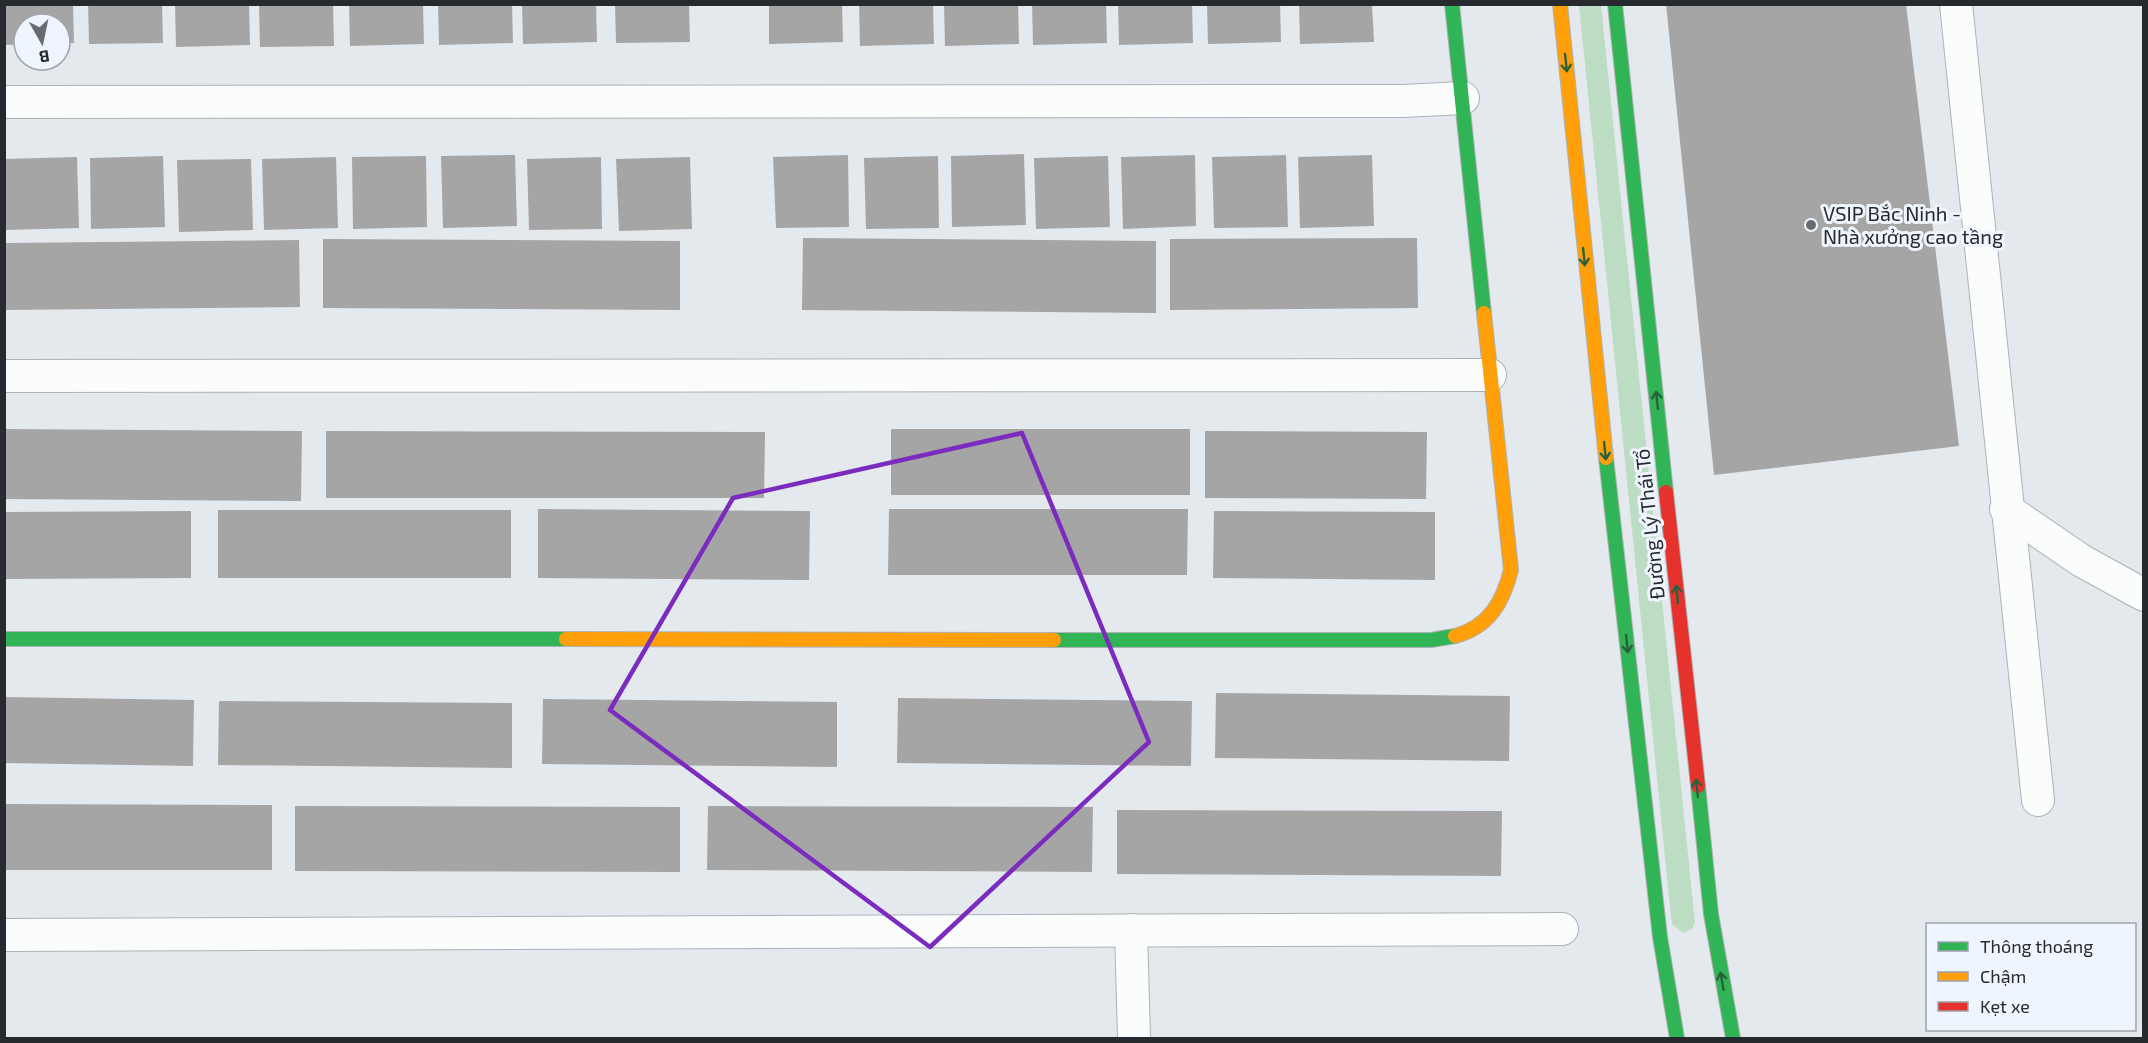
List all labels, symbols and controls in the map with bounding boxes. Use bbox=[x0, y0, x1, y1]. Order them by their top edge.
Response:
north arrow bbox=[12, 12, 72, 72]
text: B bbox=[38, 47, 51, 67]
one-way arrow bbox=[1561, 52, 1572, 72]
place label: VSIP Bắc Ninh - Nhà xưởng cao tầng bbox=[1823, 201, 2003, 248]
marker: VSIP Bắc Ninh - Nhà xưởng cao tầng bbox=[1804, 218, 1818, 232]
one-way arrow bbox=[1579, 246, 1590, 266]
one-way arrow bbox=[1651, 390, 1662, 410]
one-way arrow bbox=[1600, 440, 1611, 460]
street label: Đường Lý Thái Tổ bbox=[1629, 448, 1669, 600]
one-way arrow bbox=[1671, 584, 1682, 604]
one-way arrow bbox=[1622, 634, 1633, 654]
one-way arrow bbox=[1691, 778, 1702, 798]
legend bbox=[1926, 923, 2136, 1031]
text: Thông thoáng bbox=[1980, 935, 2093, 957]
text: Chậm bbox=[1980, 965, 2026, 987]
one-way arrow bbox=[1716, 972, 1727, 991]
text: Kẹt xe bbox=[1980, 995, 2030, 1017]

